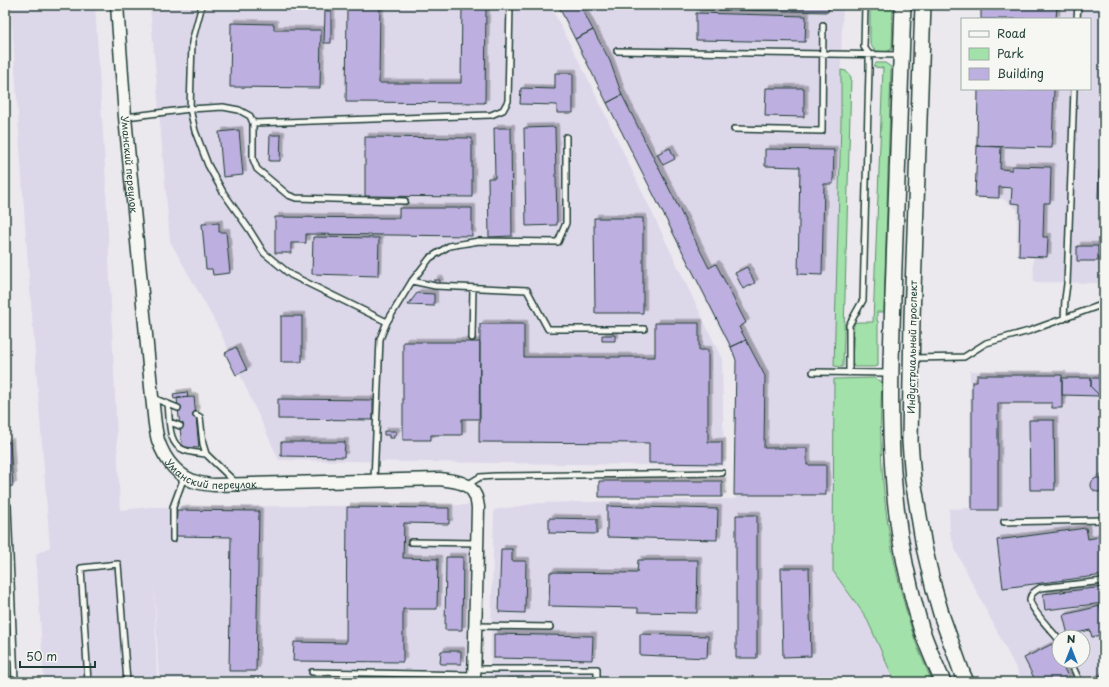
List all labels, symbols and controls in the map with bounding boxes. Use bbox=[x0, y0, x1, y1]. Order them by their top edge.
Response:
legend bbox=[961, 18, 1091, 90]
text: Road bbox=[997, 24, 1026, 42]
text: Park bbox=[997, 44, 1024, 62]
text: Building bbox=[997, 64, 1044, 82]
street label: Уманский переулок bbox=[118, 115, 142, 214]
street label: Индустриальный проспект bbox=[903, 280, 921, 414]
street label: Уманский переулок bbox=[162, 455, 257, 492]
north arrow bbox=[1051, 629, 1091, 669]
text: N bbox=[1067, 630, 1076, 647]
scale bar bbox=[20, 643, 95, 669]
text: 50 m bbox=[26, 647, 57, 665]

